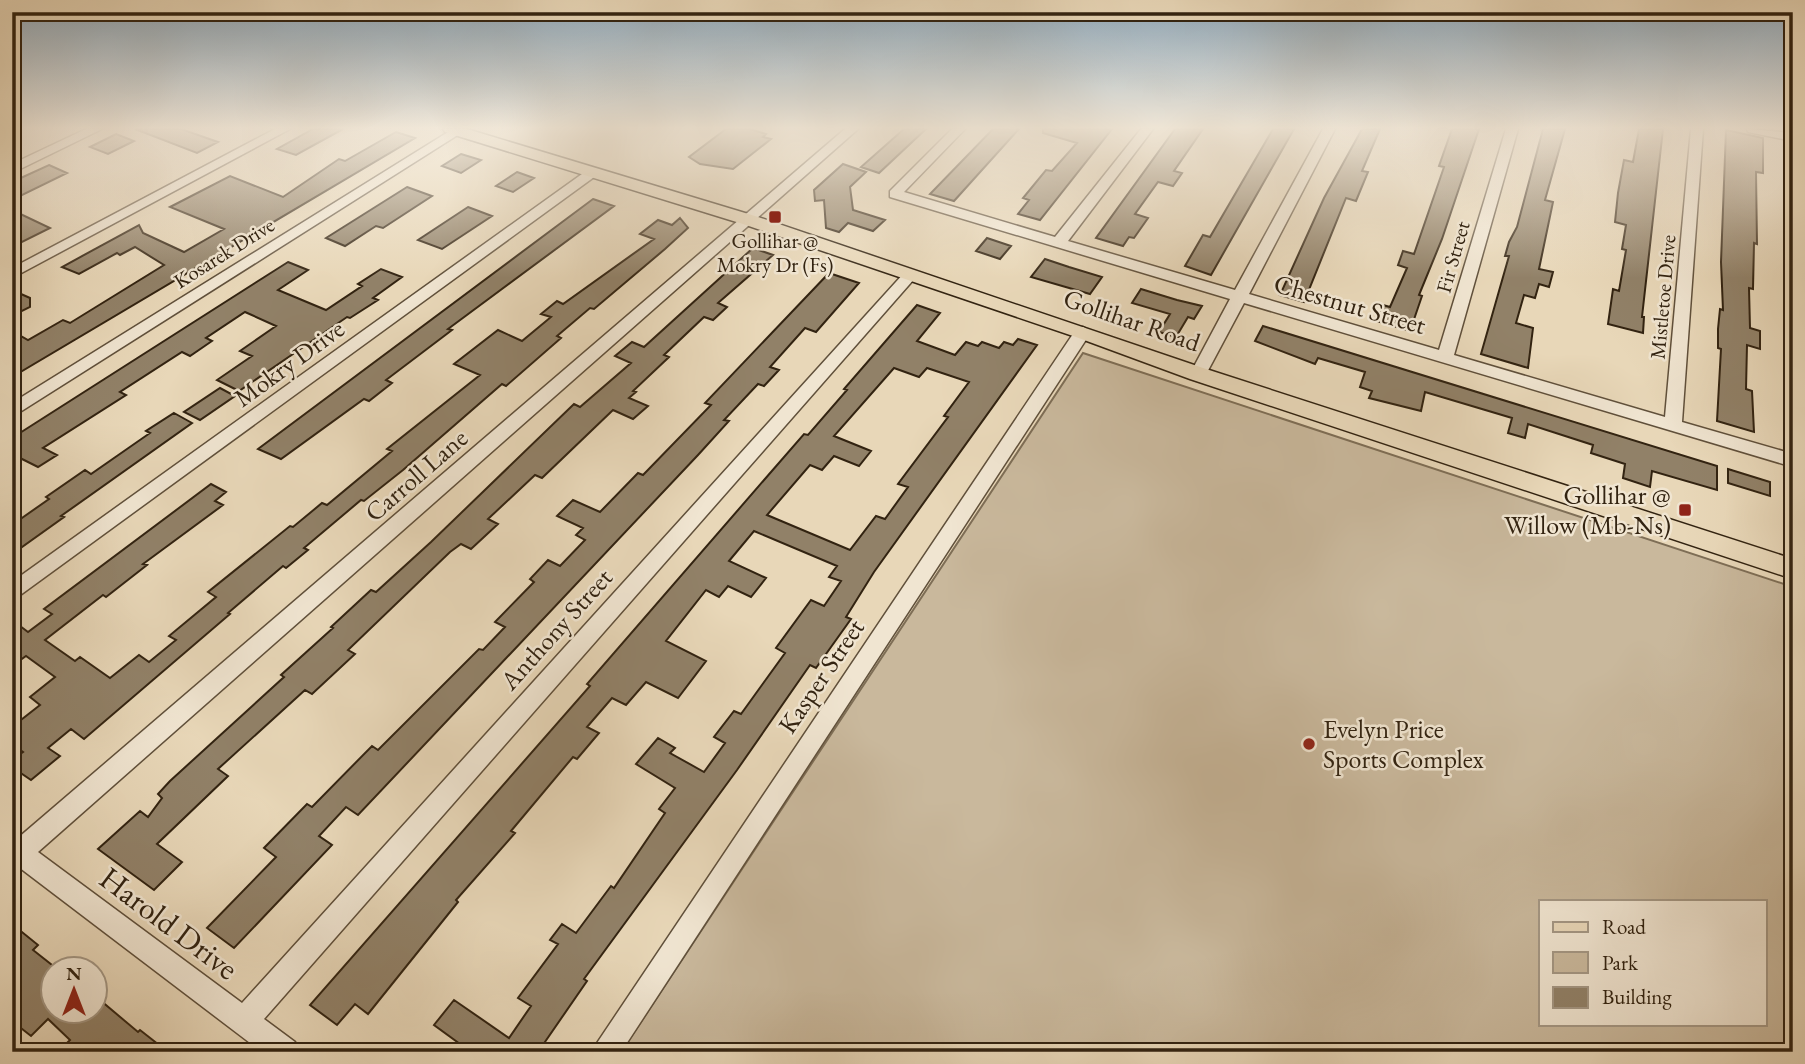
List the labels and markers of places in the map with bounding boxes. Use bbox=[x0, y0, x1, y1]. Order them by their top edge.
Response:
marker: Gollihar @ Mokry Dr (Fs) bbox=[767, 209, 783, 225]
place label: Gollihar @ Mokry Dr (Fs) bbox=[717, 227, 833, 278]
place label: Gollihar @ Willow (Mb-Ns) bbox=[1504, 478, 1671, 542]
marker: Gollihar @ Willow (Mb-Ns) bbox=[1677, 502, 1693, 518]
place label: Evelyn Price Sports Complex bbox=[1323, 712, 1485, 776]
marker: Evelyn Price Sports Complex bbox=[1301, 736, 1317, 752]

